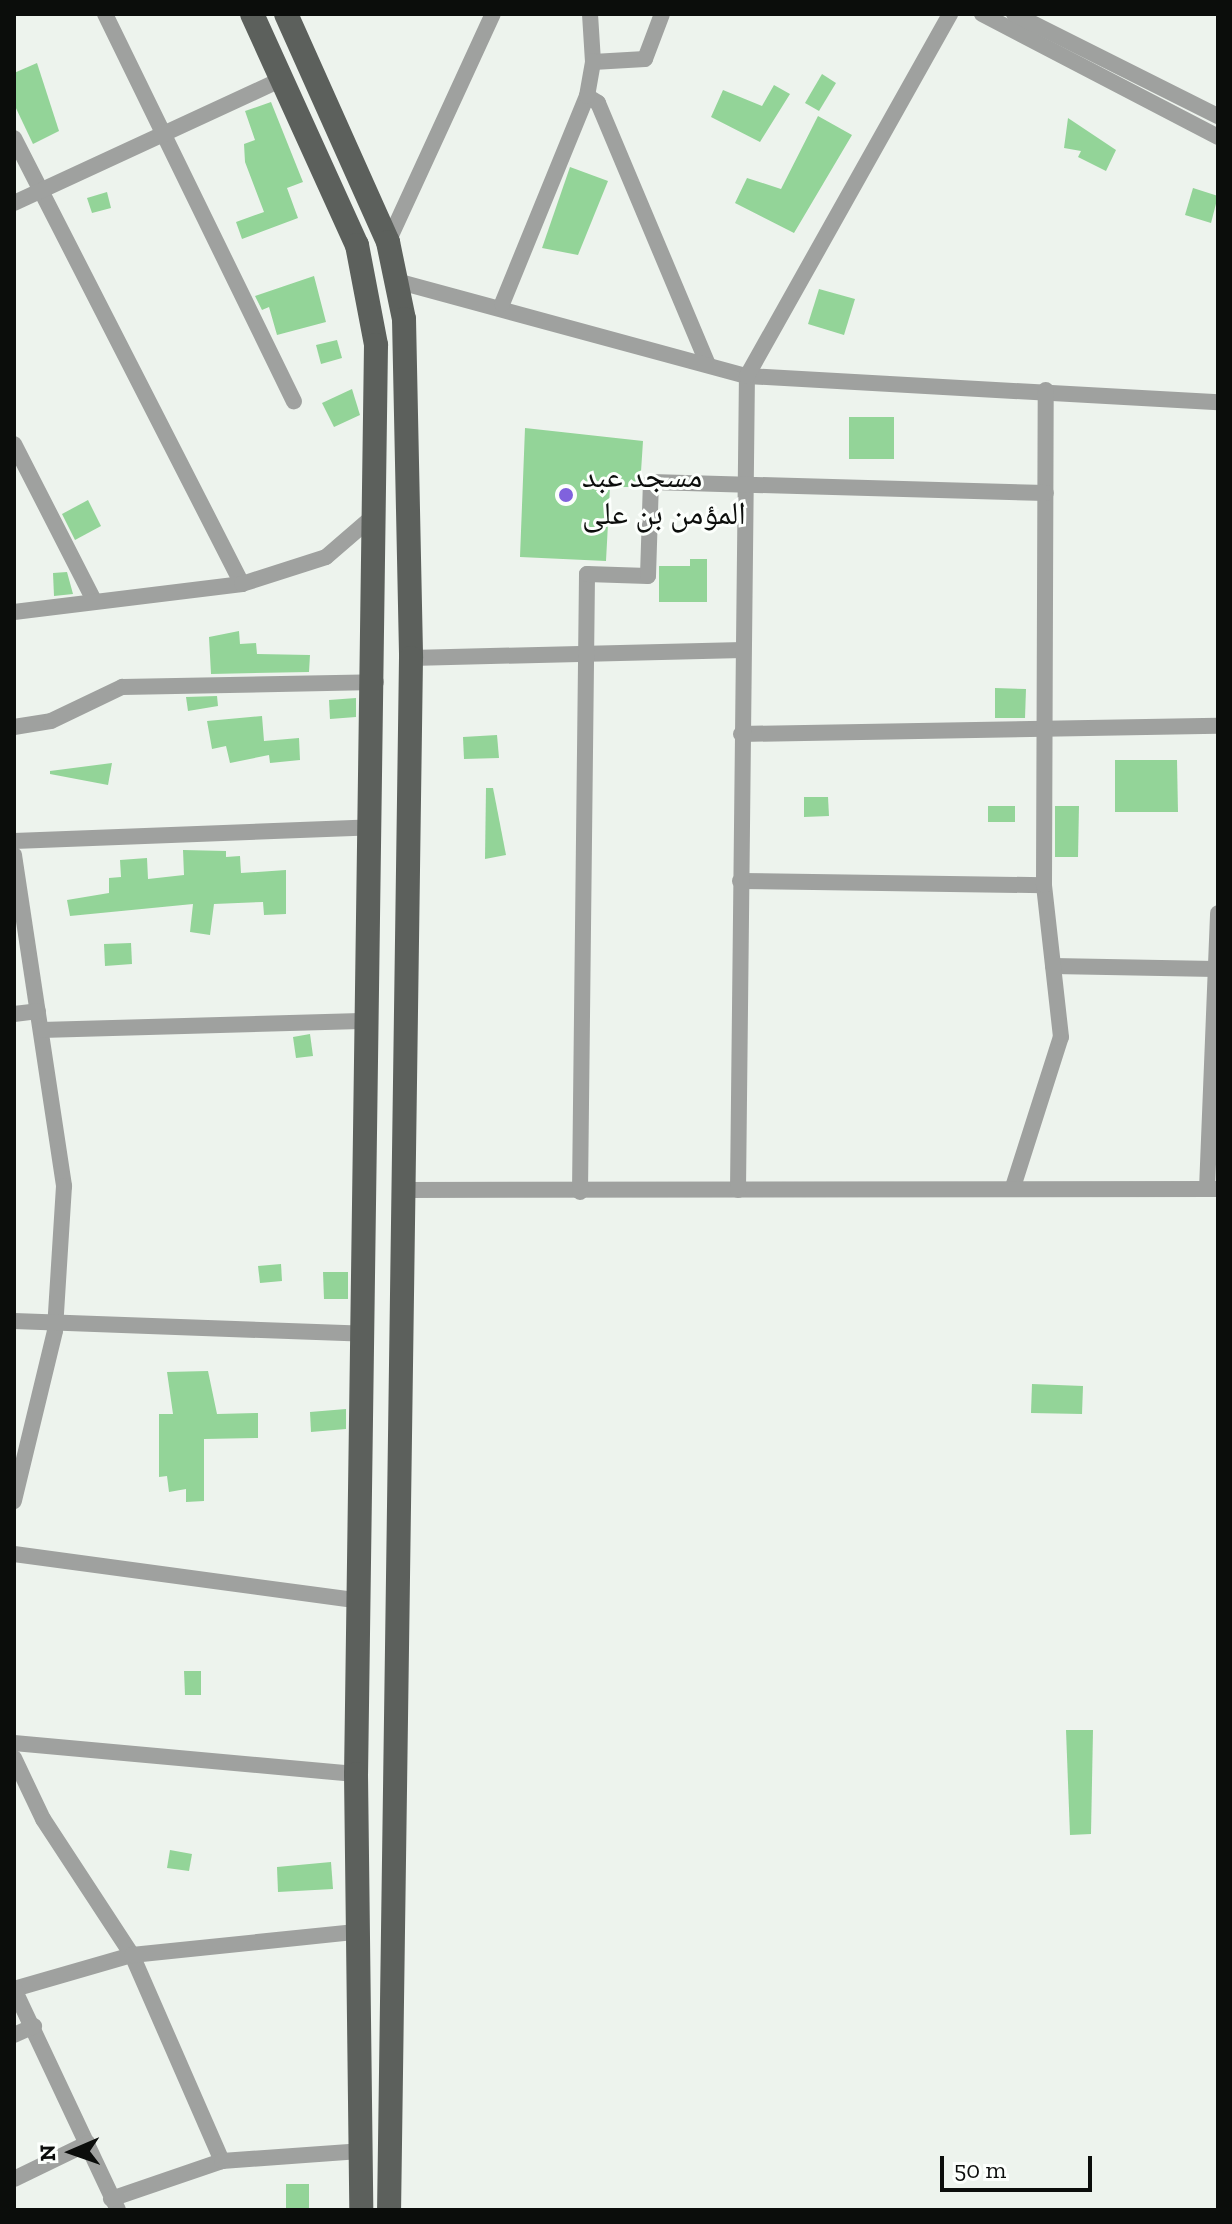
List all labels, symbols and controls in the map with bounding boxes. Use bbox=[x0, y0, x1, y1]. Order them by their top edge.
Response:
place label: مسجد عبد المؤمن بن على bbox=[582, 458, 746, 533]
marker: مسجد عبد المؤمن بن على bbox=[557, 486, 575, 504]
north arrow bbox=[32, 2112, 112, 2192]
scale bar bbox=[944, 2140, 1096, 2190]
text: N bbox=[34, 2144, 61, 2162]
text: 50 m bbox=[954, 2155, 1006, 2184]

